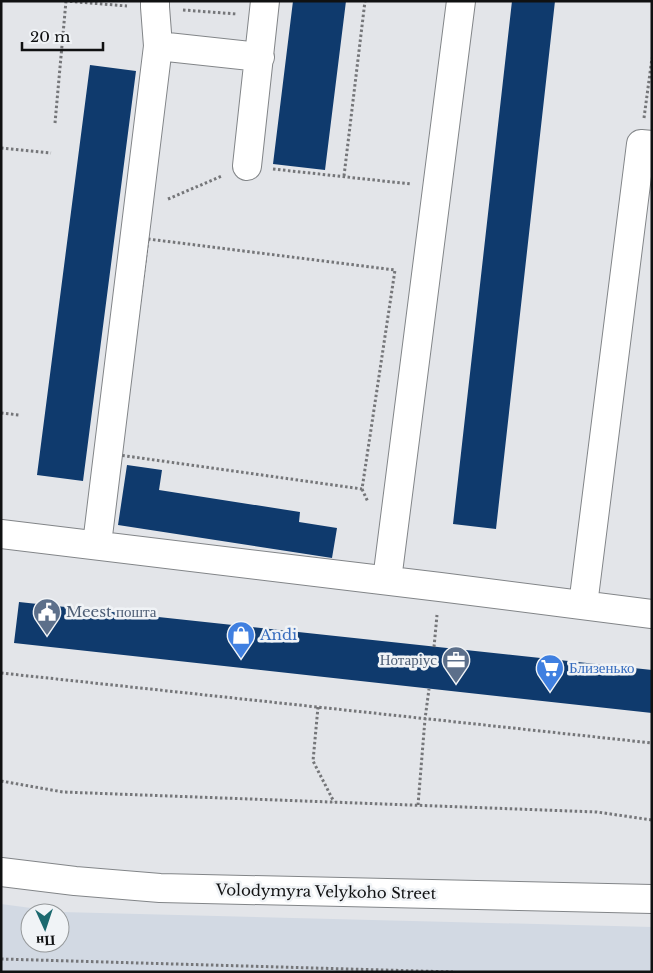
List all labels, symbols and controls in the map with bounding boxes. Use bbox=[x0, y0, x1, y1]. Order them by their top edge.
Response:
scale bar bbox=[22, 20, 104, 52]
text: 20 m bbox=[30, 27, 70, 46]
public building icon: Meest пошта bbox=[32, 597, 62, 636]
place label: Meest пошта bbox=[66, 602, 157, 621]
shop icon: Andi bbox=[226, 620, 256, 659]
place label: Andi bbox=[259, 625, 297, 644]
office icon: Нотаріус bbox=[441, 645, 471, 684]
place label: Нотаріус bbox=[380, 650, 437, 669]
supermarket icon: Близенько bbox=[535, 653, 565, 692]
place label: Близенько bbox=[569, 658, 634, 677]
street label: Volodymyra Velykoho Street bbox=[215, 880, 437, 903]
north arrow bbox=[20, 903, 70, 953]
text: Пн bbox=[36, 931, 56, 950]

